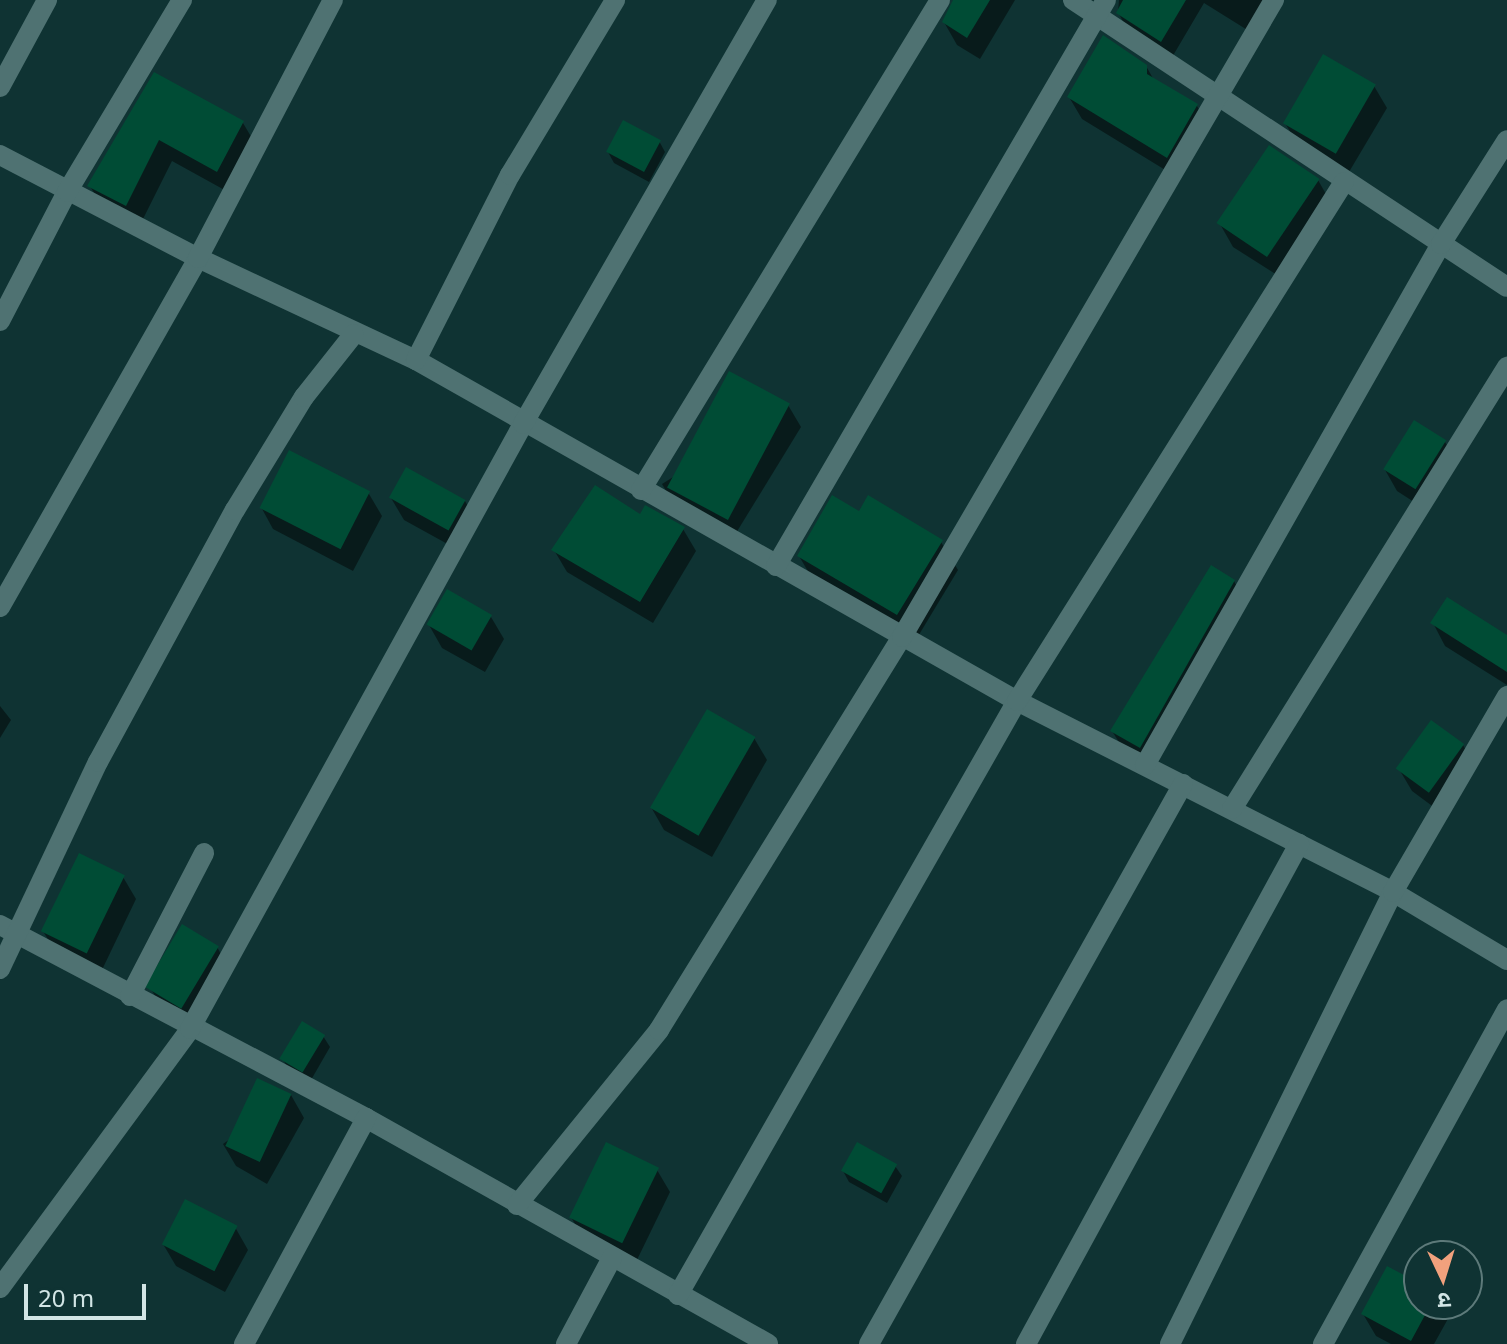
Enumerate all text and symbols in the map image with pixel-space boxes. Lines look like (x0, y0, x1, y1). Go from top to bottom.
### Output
north arrow (1403, 1240, 1483, 1320)
scale bar (28, 1268, 150, 1318)
text: 20 m (38, 1281, 94, 1314)
text: उ (1437, 1287, 1452, 1317)

